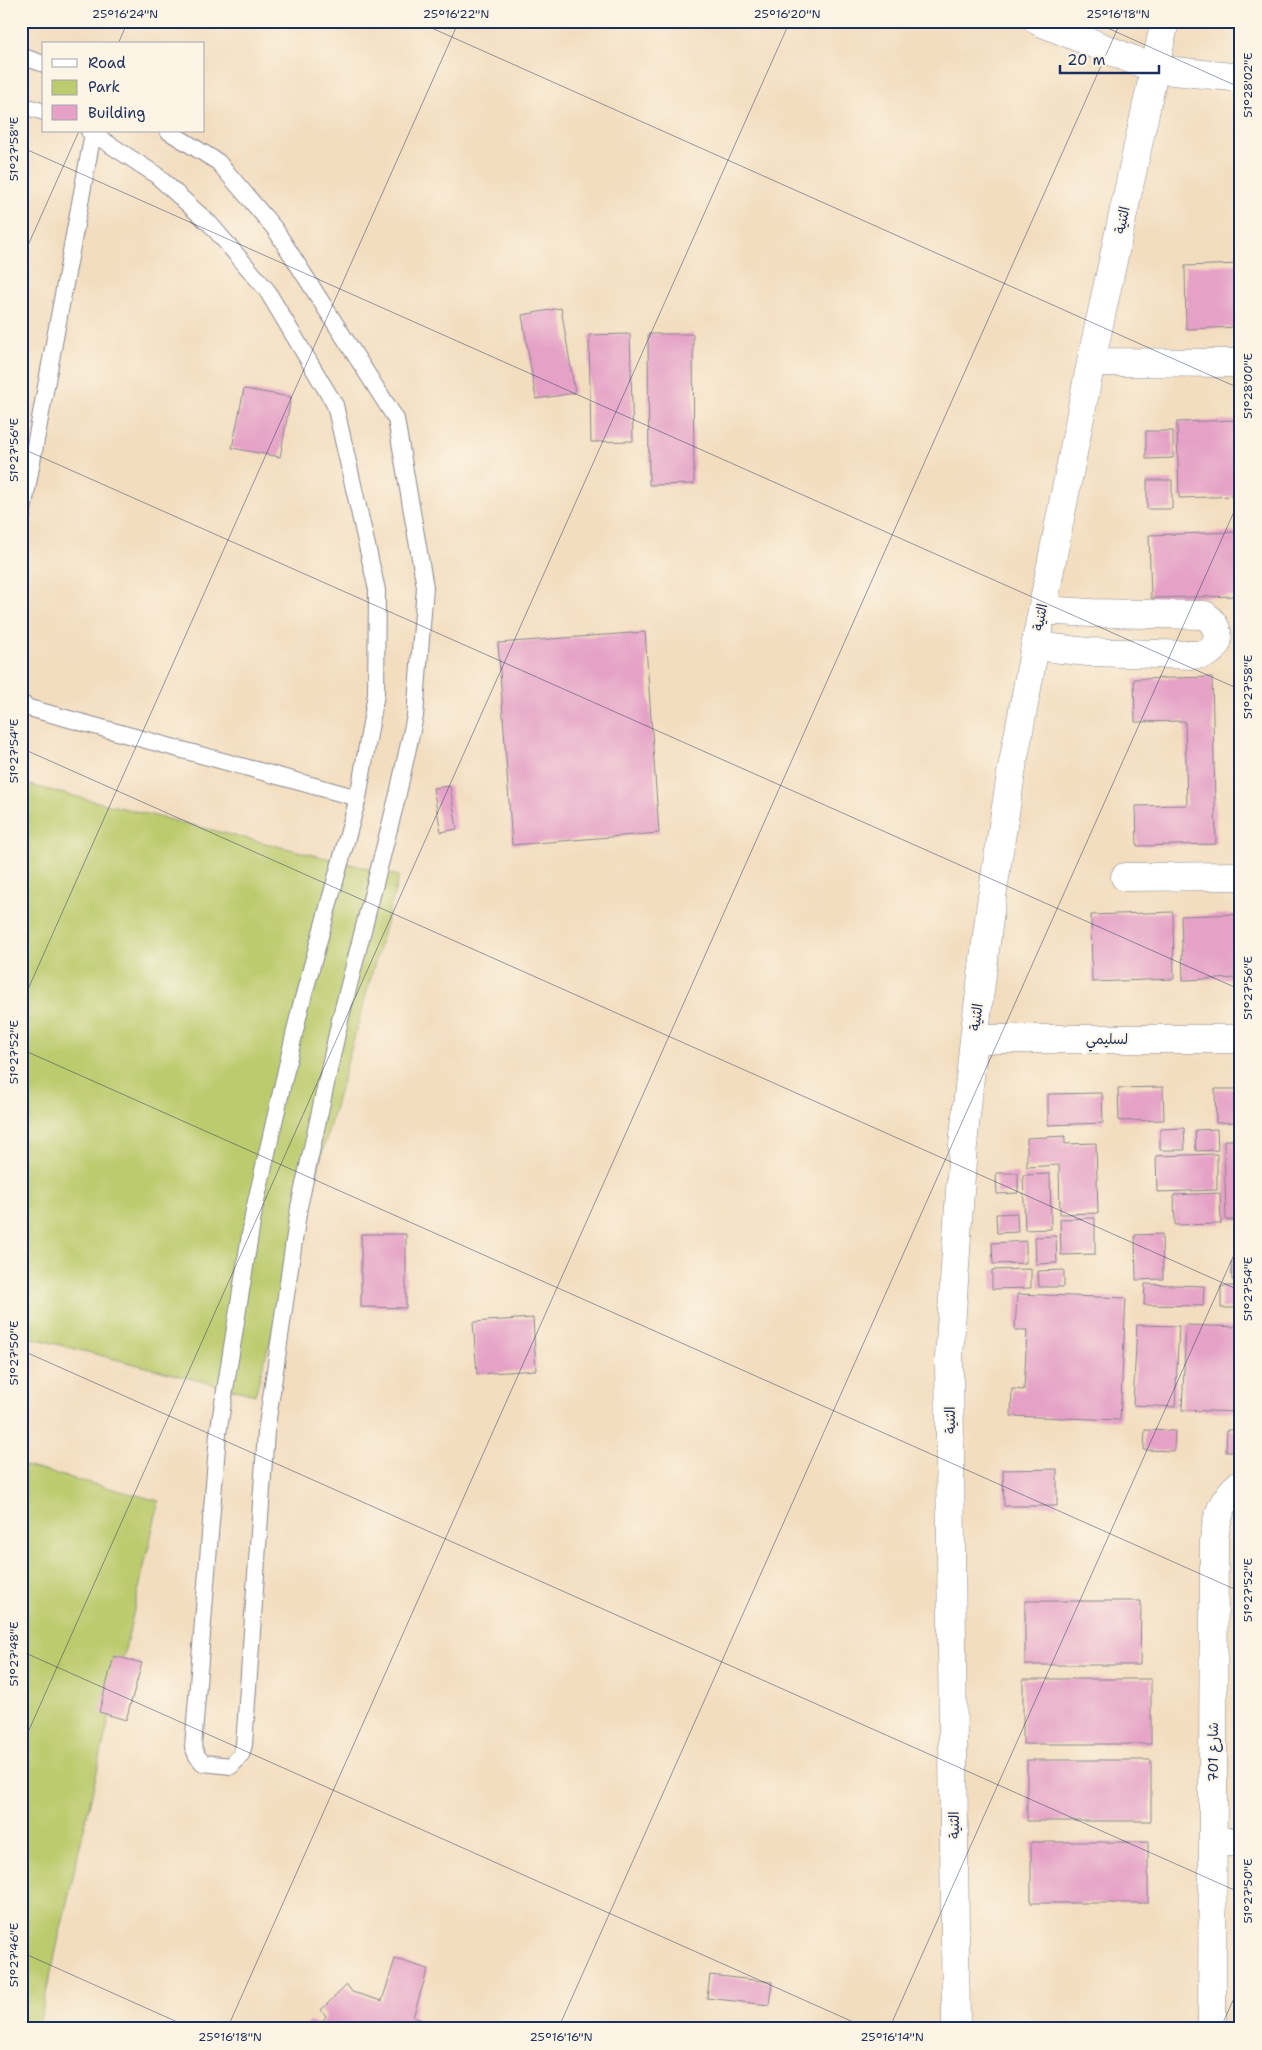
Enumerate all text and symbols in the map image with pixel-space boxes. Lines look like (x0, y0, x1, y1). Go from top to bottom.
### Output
text: 25°16'24"N (92, 6, 158, 22)
text: 25°16'22"N (423, 6, 489, 22)
text: 25°16'20"N (753, 6, 821, 22)
text: 25°16'18"N (1086, 6, 1150, 22)
legend (42, 42, 205, 132)
scale bar (1060, 42, 1158, 74)
text: 20 m (1067, 50, 1106, 70)
text: 51°28'02"E (1240, 52, 1256, 118)
text: Road (88, 53, 126, 73)
text: Park (88, 77, 120, 97)
text: Building (88, 103, 145, 123)
text: 51°27'58"E (6, 117, 22, 181)
street label: الثنية (1110, 205, 1134, 235)
text: 51°28'00"E (1240, 353, 1256, 419)
text: 51°27'56"E (6, 418, 22, 482)
street label: الثنية (1029, 602, 1051, 632)
text: 51°27'58"E (1240, 655, 1256, 719)
text: 51°27'54"E (6, 719, 22, 783)
text: 51°27'56"E (1240, 956, 1256, 1020)
street label: الثنية (965, 1002, 987, 1032)
text: 51°27'52"E (6, 1020, 22, 1084)
street label: لسليمي (1086, 1030, 1128, 1052)
text: 51°27'54"E (1240, 1257, 1256, 1321)
text: 51°27'50"E (6, 1320, 22, 1386)
street label: الثنية (941, 1406, 959, 1434)
text: 51°27'52"E (1240, 1558, 1256, 1622)
text: 51°27'48"E (6, 1621, 22, 1687)
street label: شارع 701 (1204, 1722, 1223, 1782)
street label: الثنية (945, 1811, 963, 1839)
text: 51°27'50"E (1240, 1858, 1256, 1924)
text: 51°27'46"E (6, 1923, 22, 1987)
text: 25°16'18"N (198, 2029, 262, 2045)
text: 25°16'16"N (529, 2029, 593, 2045)
text: 25°16'14"N (860, 2029, 924, 2045)

